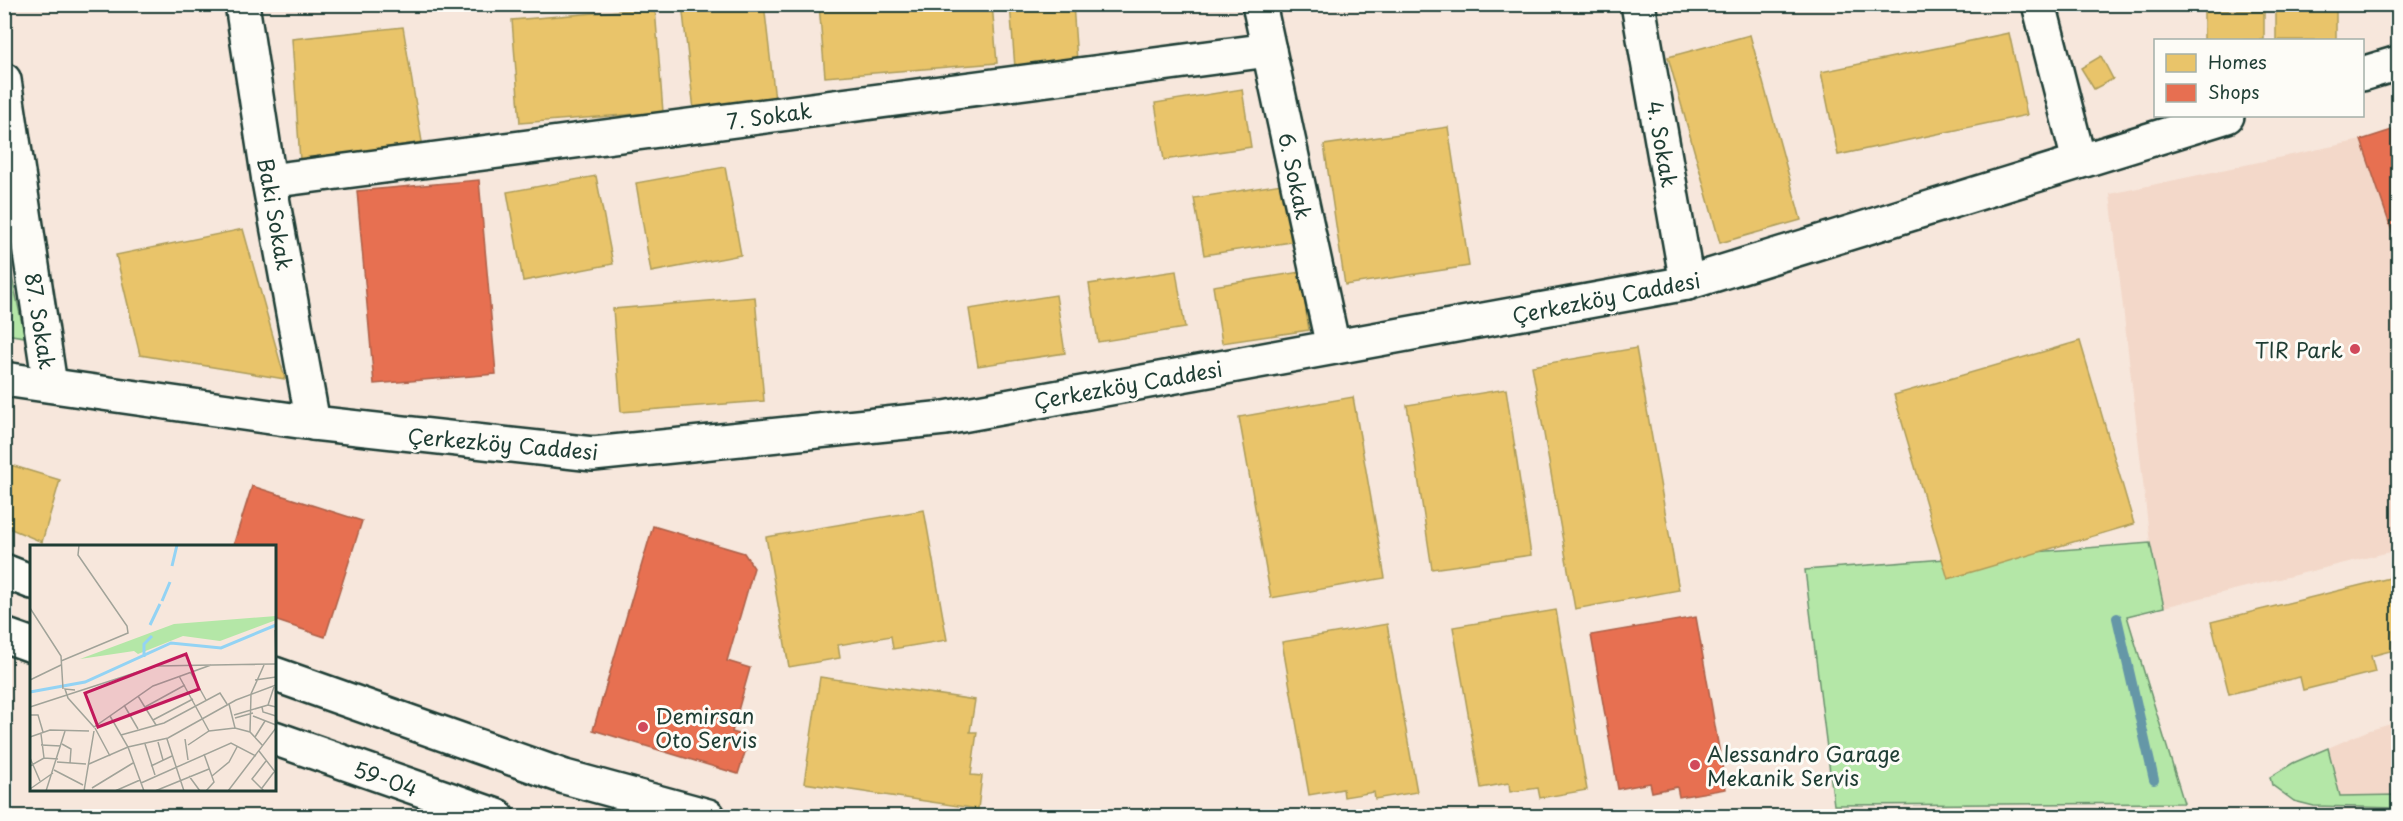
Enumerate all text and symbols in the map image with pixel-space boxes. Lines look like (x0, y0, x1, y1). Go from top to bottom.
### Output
legend (2154, 39, 2364, 117)
text: Homes (2208, 48, 2266, 75)
text: Shops (2208, 78, 2259, 105)
street label: 7. Sokak (724, 93, 814, 137)
street label: 4. Sokak (1640, 98, 1686, 190)
street label: 6. Sokak (1271, 130, 1321, 222)
street label: Baki Sokak (250, 155, 302, 273)
street label: Çerkezköy Caddesi (1509, 263, 1703, 331)
street label: 87. Sokak (18, 270, 64, 372)
place label: TIR Park (2255, 333, 2343, 365)
marker: TIR Park (2348, 342, 2362, 356)
street label: Çerkezköy Caddesi (1031, 352, 1225, 416)
street label: Çerkezköy Caddesi (406, 419, 600, 467)
inset map (30, 545, 276, 791)
place label: Demirsan Oto Servis (655, 699, 757, 755)
marker: Demirsan Oto Servis (636, 720, 650, 734)
place label: Alessandro Garage Mekanik Servis (1707, 737, 1901, 793)
street label: 59-04 (350, 752, 422, 804)
marker: Alessandro Garage Mekanik Servis (1688, 758, 1702, 772)

